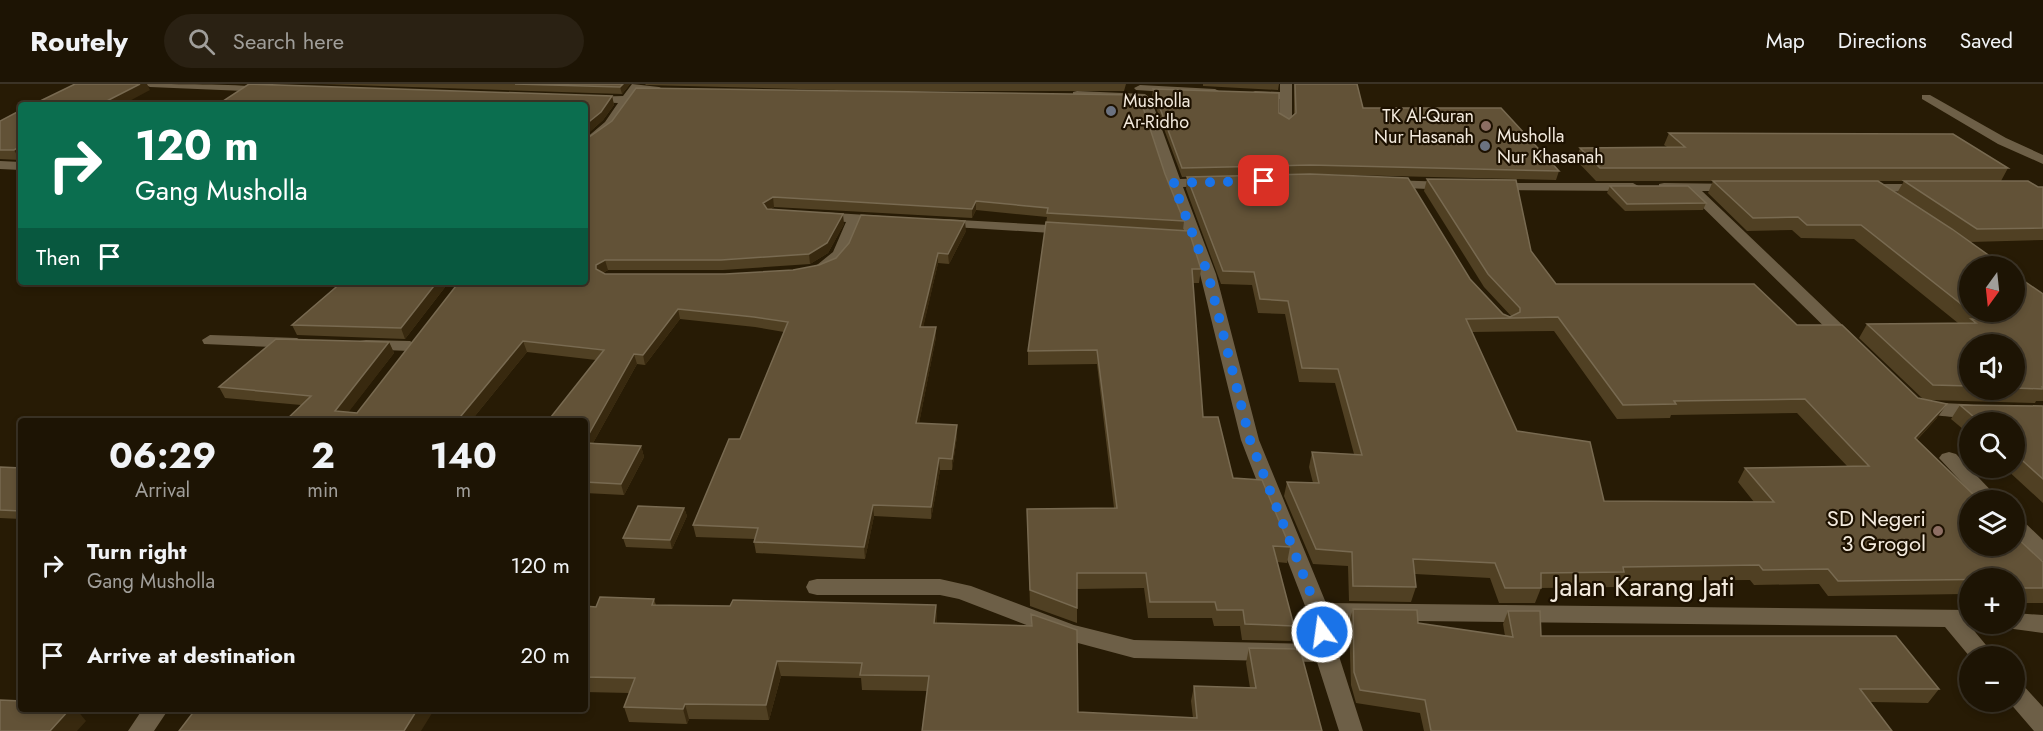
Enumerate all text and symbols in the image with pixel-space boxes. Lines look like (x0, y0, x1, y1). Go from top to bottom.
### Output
search box (164, 14, 584, 68)
text: Routely (30, 21, 128, 62)
icon: search (185, 25, 218, 58)
text: Search here (233, 25, 344, 57)
text: Map (1766, 26, 1805, 56)
text: Directions (1838, 26, 1927, 56)
text: Saved (1960, 26, 2013, 56)
place label: Musholla Ar-Ridho (1123, 88, 1191, 135)
place label: TK Al-Quran Nur Hasanah (1374, 103, 1474, 150)
marker: Musholla Ar-Ridho (1104, 104, 1118, 118)
text: 120 m (135, 115, 259, 176)
marker: TK Al-Quran Nur Hasanah (1479, 119, 1493, 133)
place label: Musholla Nur Khasanah (1497, 123, 1604, 170)
icon: right (36, 126, 114, 204)
marker: Musholla Nur Khasanah (1478, 139, 1492, 153)
pin (1238, 155, 1289, 206)
icon: arrive (1247, 164, 1280, 197)
text: Gang Musholla (135, 171, 308, 210)
icon: arrive (93, 240, 126, 273)
text: Then (36, 241, 81, 273)
north arrow (1959, 256, 2025, 322)
map controls (1959, 256, 2025, 712)
button: sound (1959, 334, 2025, 400)
button: search (1959, 412, 2025, 478)
text: 06:29 (109, 429, 216, 481)
text: 2 (311, 429, 335, 481)
text: 140 (430, 429, 497, 481)
text: Arrival (135, 476, 190, 505)
text: min (307, 476, 339, 505)
text: m (455, 476, 471, 505)
button: layers (1959, 490, 2025, 556)
place label: SD Negeri 3 Grogol (1827, 502, 1926, 559)
marker: SD Negeri 3 Grogol (1931, 524, 1945, 538)
text: Turn right (87, 535, 187, 567)
icon: right (36, 549, 69, 582)
text: 120 m (511, 549, 570, 581)
text: Gang Musholla (87, 567, 215, 596)
street label: Jalan Karang Jati (1550, 567, 1735, 606)
button: + (1959, 568, 2025, 634)
position arrow (1290, 600, 1354, 664)
icon: arrive (36, 639, 69, 672)
text: Arrive at destination (87, 639, 296, 671)
text: 20 m (521, 639, 570, 671)
button: − (1959, 646, 2025, 712)

